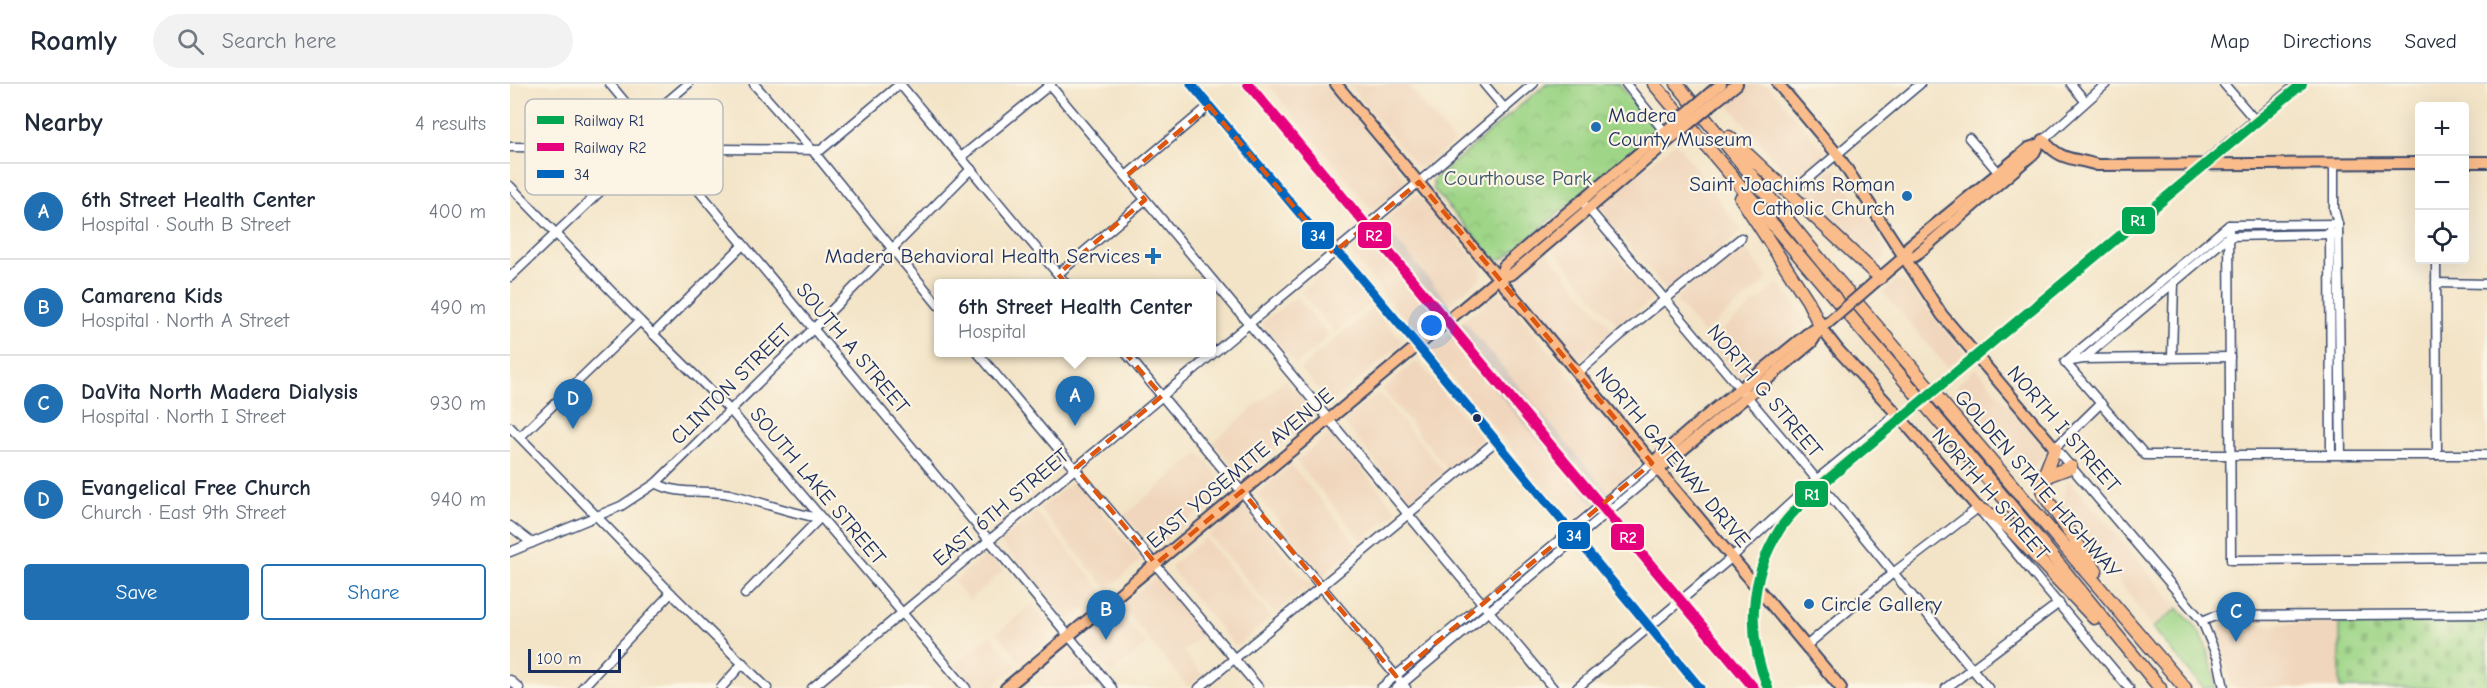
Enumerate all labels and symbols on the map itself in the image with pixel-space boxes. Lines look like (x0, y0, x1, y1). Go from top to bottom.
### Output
legend (525, 99, 723, 195)
place label: Madera County Museum (1608, 103, 1752, 151)
text: Railway R1 (574, 112, 645, 130)
marker: Madera County Museum (1589, 120, 1603, 134)
text: Railway R2 (574, 139, 647, 157)
text: 34 (574, 166, 590, 184)
park label: Courthouse Park (1444, 166, 1592, 190)
place label: Saint Joachims Roman Catholic Church (1689, 172, 1895, 220)
marker: Saint Joachims Roman Catholic Church (1900, 189, 1914, 203)
line badge: R1 (2121, 206, 2156, 235)
text: R1 (2130, 212, 2146, 230)
line badge: 34 (1301, 221, 1335, 250)
line badge: R2 (1357, 221, 1392, 249)
text: 34 (1310, 227, 1326, 245)
text: R2 (1365, 227, 1383, 245)
place label: Madera Behavioral Health Services (825, 244, 1140, 268)
marker: Madera Behavioral Health Services (1144, 247, 1162, 265)
street label: SOUTH A STREET (791, 278, 915, 418)
your location (1417, 311, 1446, 340)
street label: CLINTON STREET (666, 319, 796, 449)
street label: NORTH G STREET (1702, 320, 1828, 462)
street label: NORTH I STREET (2003, 361, 2125, 497)
street label: NORTH GATEWAY DRIVE (1591, 362, 1755, 552)
pin: A (1056, 376, 1094, 426)
pin: D (554, 380, 592, 429)
street label: EAST YOSEMITE AVENUE (1142, 383, 1338, 553)
street label: GOLDEN STATE HIGHWAY (1950, 385, 2127, 583)
street label: SOUTH LAKE STREET (745, 402, 891, 570)
unlabelled marker (1471, 412, 1483, 424)
street label: NORTH H STREET (1927, 423, 2055, 565)
street label: EAST 6TH STREET (928, 443, 1074, 571)
line badge: R1 (1794, 480, 1829, 508)
text: R1 (1804, 486, 1820, 504)
line badge: 34 (1557, 521, 1591, 550)
line badge: R2 (1610, 523, 1645, 551)
text: 34 (1566, 527, 1582, 545)
text: R2 (1619, 529, 1637, 547)
pin: B (1086, 590, 1126, 640)
place label: Circle Gallery (1821, 592, 1943, 616)
pin: C (2216, 592, 2256, 642)
marker: Circle Gallery (1802, 597, 1816, 611)
scale bar (528, 646, 621, 674)

